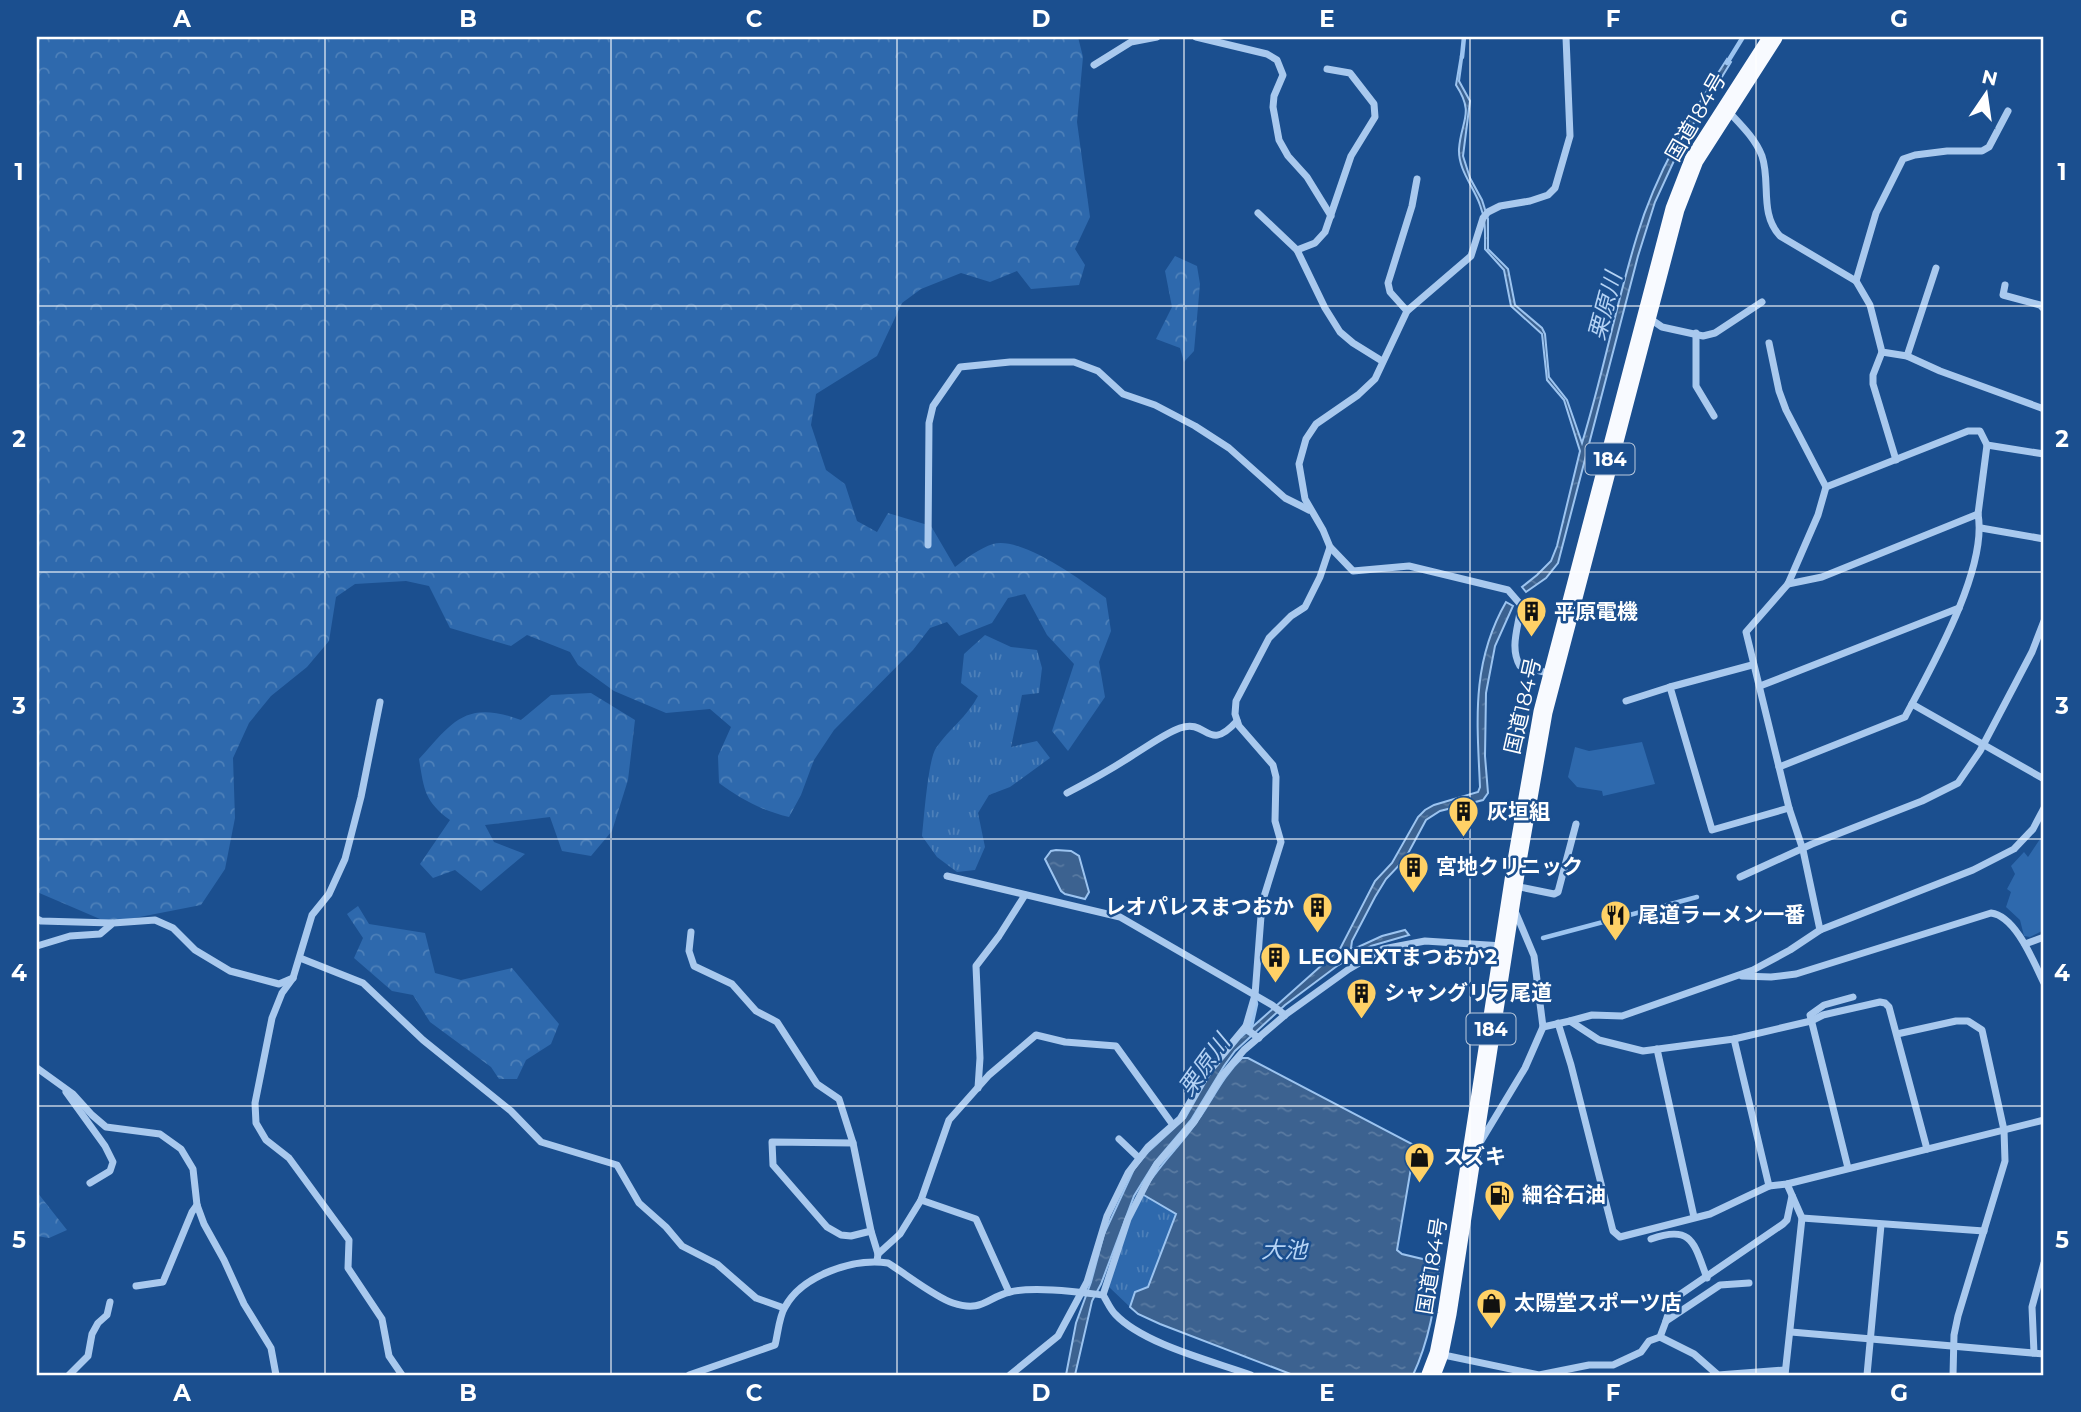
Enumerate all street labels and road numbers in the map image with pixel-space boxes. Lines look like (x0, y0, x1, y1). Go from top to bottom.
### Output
street label: 国道184号 (1660, 68, 1731, 165)
road number: 184 (1586, 444, 1634, 474)
street label: 国道184号 (1499, 655, 1546, 756)
road number: 184 (1466, 1014, 1516, 1044)
street label: 国道184号 (1412, 1216, 1452, 1316)

